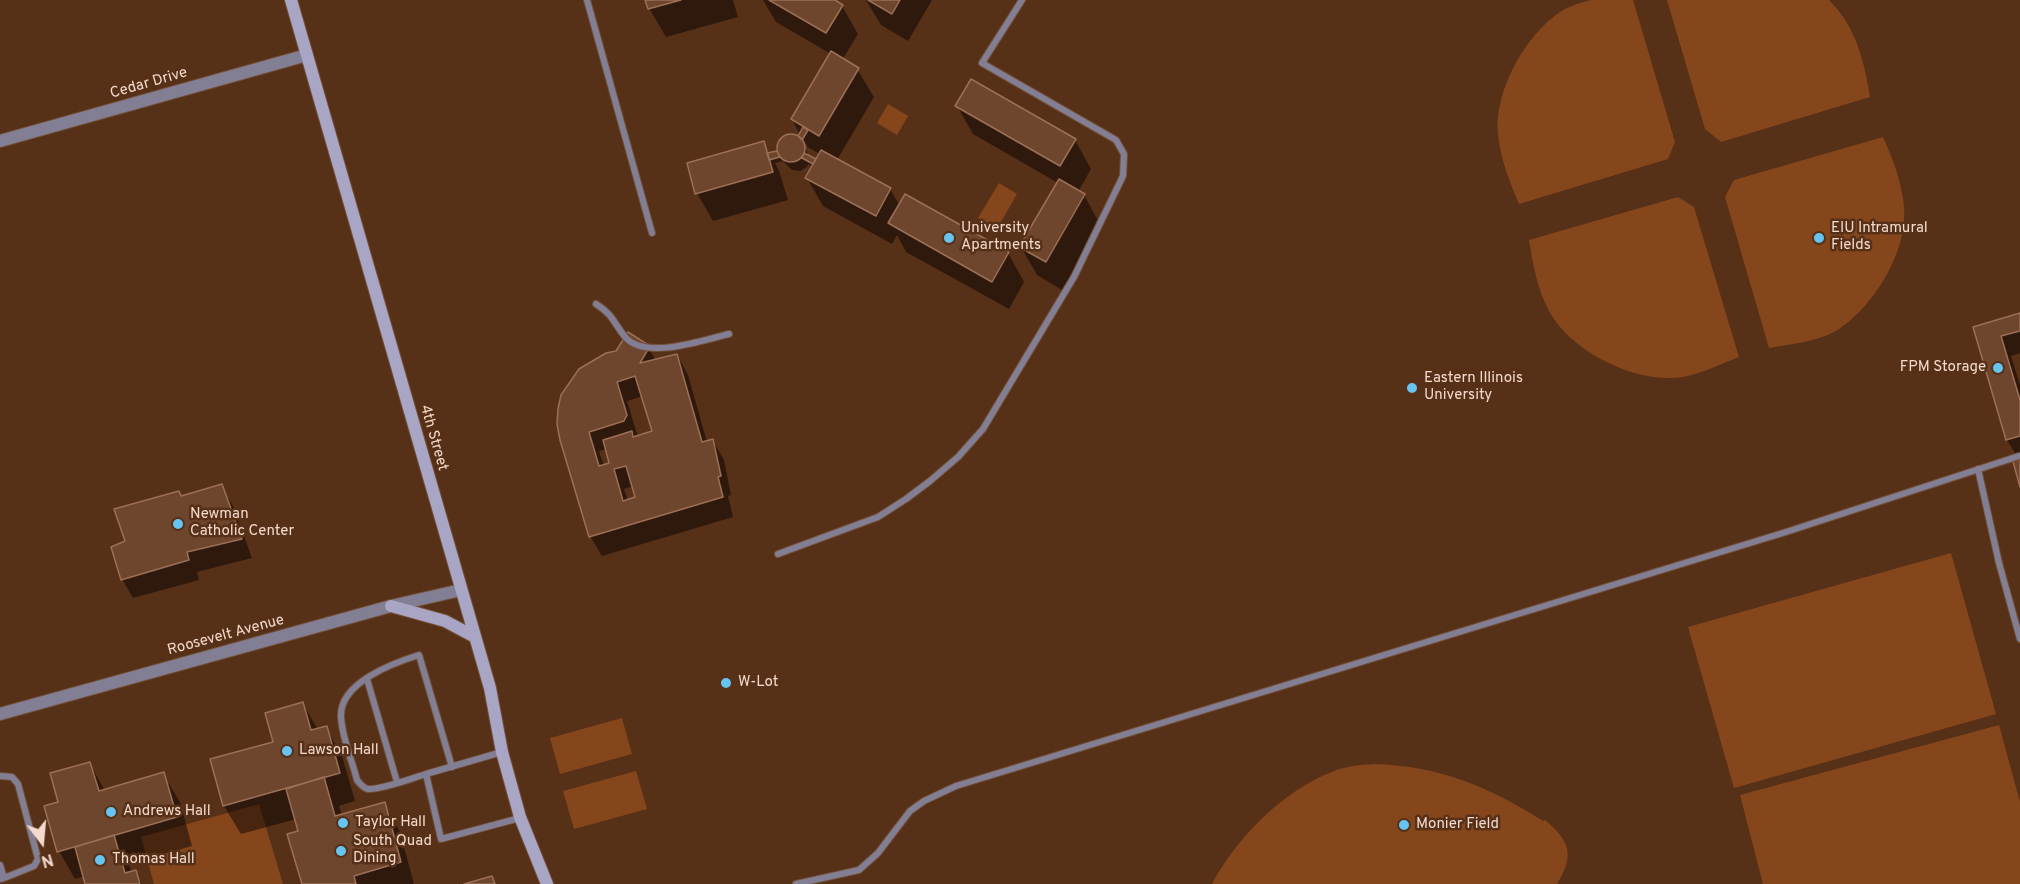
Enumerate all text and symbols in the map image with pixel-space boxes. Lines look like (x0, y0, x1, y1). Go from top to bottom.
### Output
street label: Cedar Drive (108, 64, 190, 104)
place label: University Apartments (961, 220, 1041, 255)
place label: EIU Intramural Fields (1831, 220, 1928, 255)
marker: University Apartments (942, 231, 956, 245)
marker: EIU Intramural Fields (1812, 231, 1826, 245)
place label: FPM Storage (1900, 359, 1986, 377)
marker: FPM Storage (1991, 361, 2005, 375)
place label: Eastern Illinois University (1424, 370, 1523, 405)
marker: Eastern Illinois University (1405, 381, 1419, 395)
street label: 4th Street (415, 403, 451, 473)
place label: Newman Catholic Center (190, 506, 294, 541)
marker: Newman Catholic Center (171, 517, 185, 531)
street label: Roosevelt Avenue (166, 612, 286, 660)
place label: W-Lot (738, 674, 778, 692)
marker: W-Lot (719, 676, 733, 690)
place label: Lawson Hall (299, 742, 379, 760)
marker: Lawson Hall (280, 744, 294, 758)
place label: Andrews Hall (123, 803, 211, 821)
marker: Andrews Hall (104, 805, 118, 819)
north arrow (12, 812, 72, 872)
place label: Taylor Hall (355, 814, 426, 832)
marker: Taylor Hall (336, 816, 350, 830)
place label: Monier Field (1416, 816, 1499, 834)
marker: Monier Field (1397, 818, 1411, 832)
place label: South Quad Dining (353, 833, 432, 868)
marker: South Quad Dining (334, 844, 348, 858)
text: N (39, 848, 55, 871)
place label: Thomas Hall (112, 851, 195, 869)
marker: Thomas Hall (93, 853, 107, 867)

